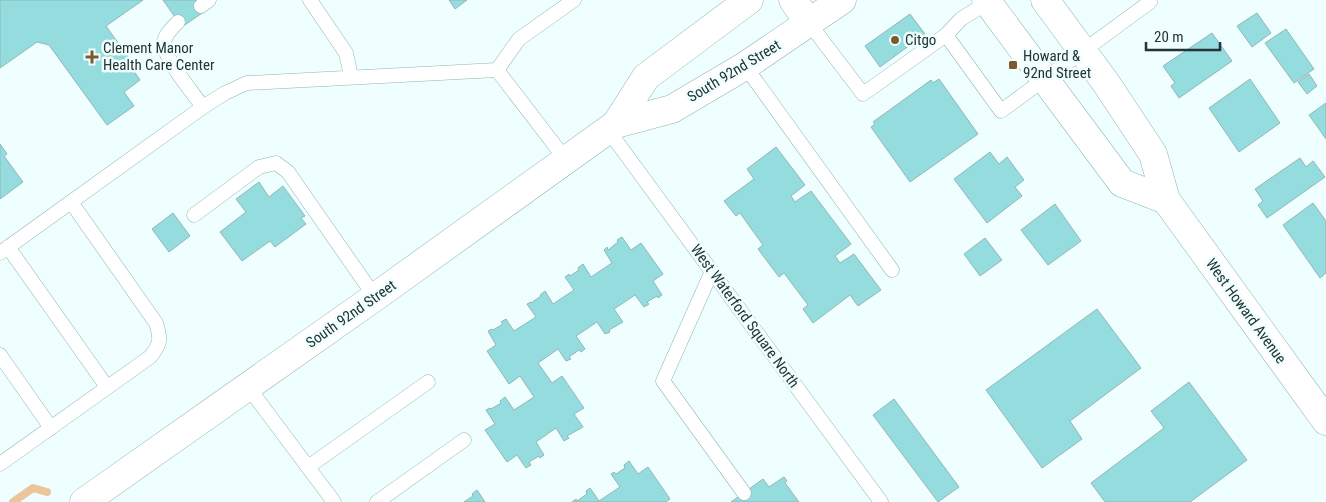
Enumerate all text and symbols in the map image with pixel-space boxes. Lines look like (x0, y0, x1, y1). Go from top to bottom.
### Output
scale bar (1146, 20, 1220, 52)
text: 20 m (1154, 28, 1184, 46)
place label: Citgo (905, 31, 936, 49)
marker: Citgo (889, 34, 901, 46)
street label: South 92nd Street (684, 36, 784, 106)
place label: Clement Manor Health Care Center (103, 39, 215, 74)
place label: Howard & 92nd Street (1023, 47, 1091, 82)
marker: Clement Manor Health Care Center (85, 50, 99, 64)
marker: Howard & 92nd Street (1007, 59, 1019, 71)
street label: West Waterford Square North (687, 241, 803, 391)
street label: West Howard Avenue (1202, 255, 1290, 367)
street label: South 92nd Street (303, 276, 399, 352)

